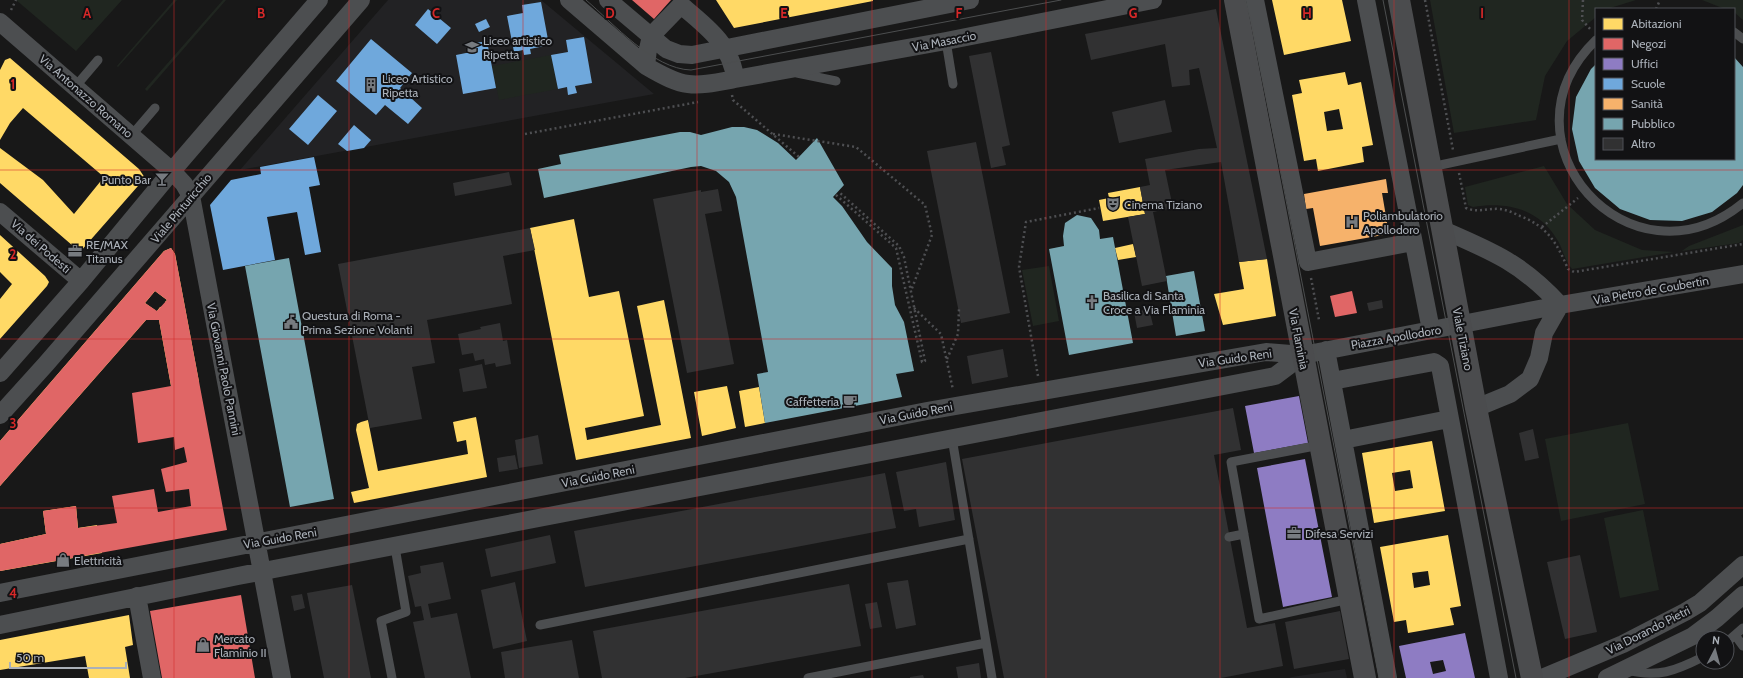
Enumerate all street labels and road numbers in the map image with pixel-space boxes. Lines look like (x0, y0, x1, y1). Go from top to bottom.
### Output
street label: Via Masaccio (911, 27, 978, 55)
street label: Via Antonazzo Romano (36, 51, 136, 141)
street label: Viale Pinturicchio (147, 170, 215, 246)
street label: Via dei Podesti (8, 216, 74, 276)
street label: Via Pietro de Coubertin (1592, 272, 1710, 308)
street label: Via Giovanni Paolo Pannini (204, 301, 244, 437)
street label: Viale Tiziano (1450, 306, 1477, 372)
street label: Via Flaminia (1286, 307, 1312, 371)
street label: Piazza Apollodoro (1350, 322, 1443, 352)
street label: Via Guido Reni (1197, 345, 1273, 371)
street label: Via Guido Reni (878, 399, 954, 427)
street label: Via Guido Reni (560, 462, 636, 490)
street label: Via Guido Reni (242, 524, 318, 552)
street label: Via Dorando Pietri (1604, 602, 1692, 658)

